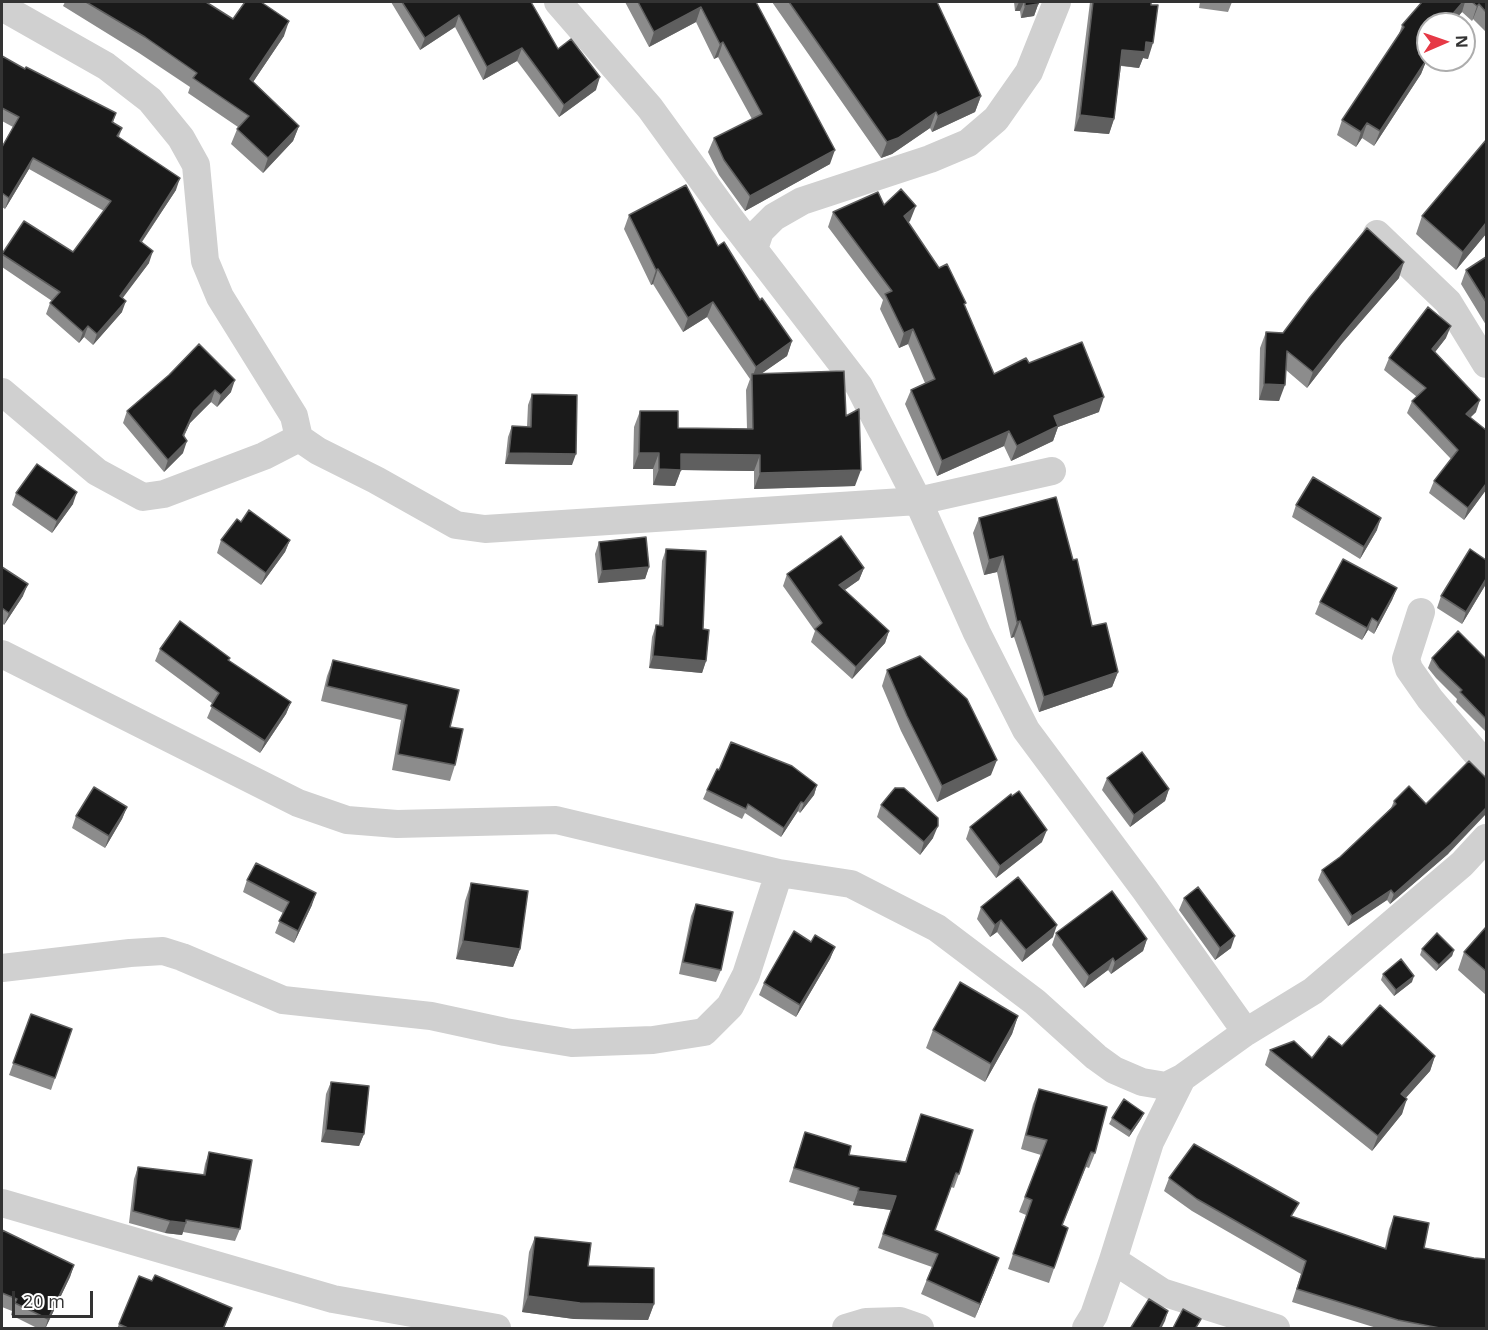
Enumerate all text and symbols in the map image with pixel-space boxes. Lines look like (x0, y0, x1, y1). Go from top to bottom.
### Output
north arrow (1416, 12, 1476, 72)
text: N (1451, 35, 1473, 48)
scale bar (15, 1279, 96, 1317)
text: 20 m (23, 1289, 65, 1313)

